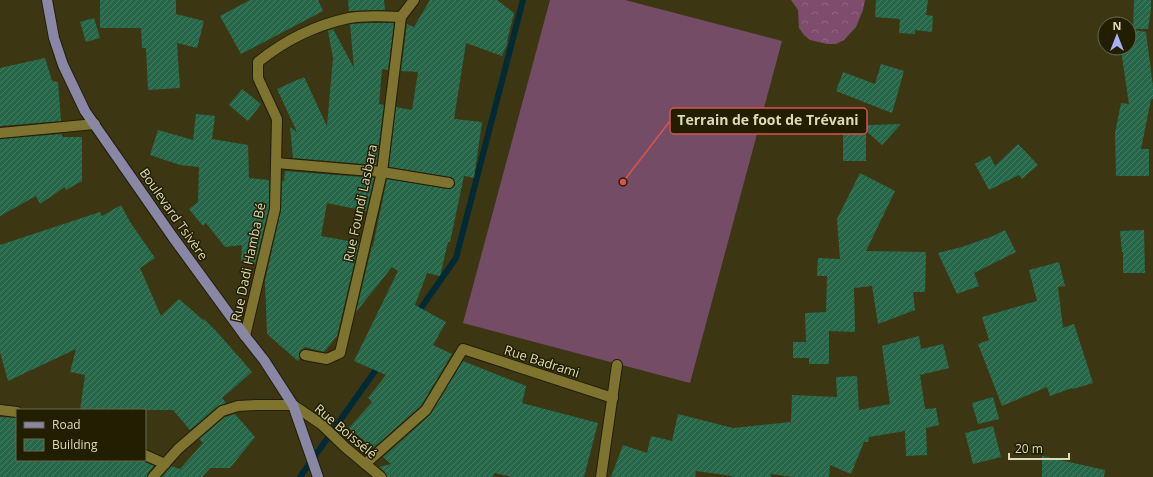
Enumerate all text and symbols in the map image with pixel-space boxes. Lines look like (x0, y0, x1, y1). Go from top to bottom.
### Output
north arrow (1097, 16, 1137, 56)
text: N (1113, 18, 1121, 33)
callout: Terrain de foot de Trévani (670, 108, 867, 134)
text: Terrain de foot de Trévani (677, 110, 859, 129)
street label: Rue Foundi Lasbara (339, 143, 381, 263)
street label: Boulevard Tsivère (136, 165, 212, 263)
street label: Rue Dadi Hamba Bé (227, 201, 269, 323)
street label: Rue Badrami (502, 340, 582, 382)
street label: Rue Boissélé (311, 400, 381, 462)
legend (16, 409, 146, 461)
text: Road (52, 416, 81, 433)
scale bar (1009, 435, 1069, 461)
text: Building (52, 436, 98, 453)
text: 20 m (1015, 440, 1043, 457)

